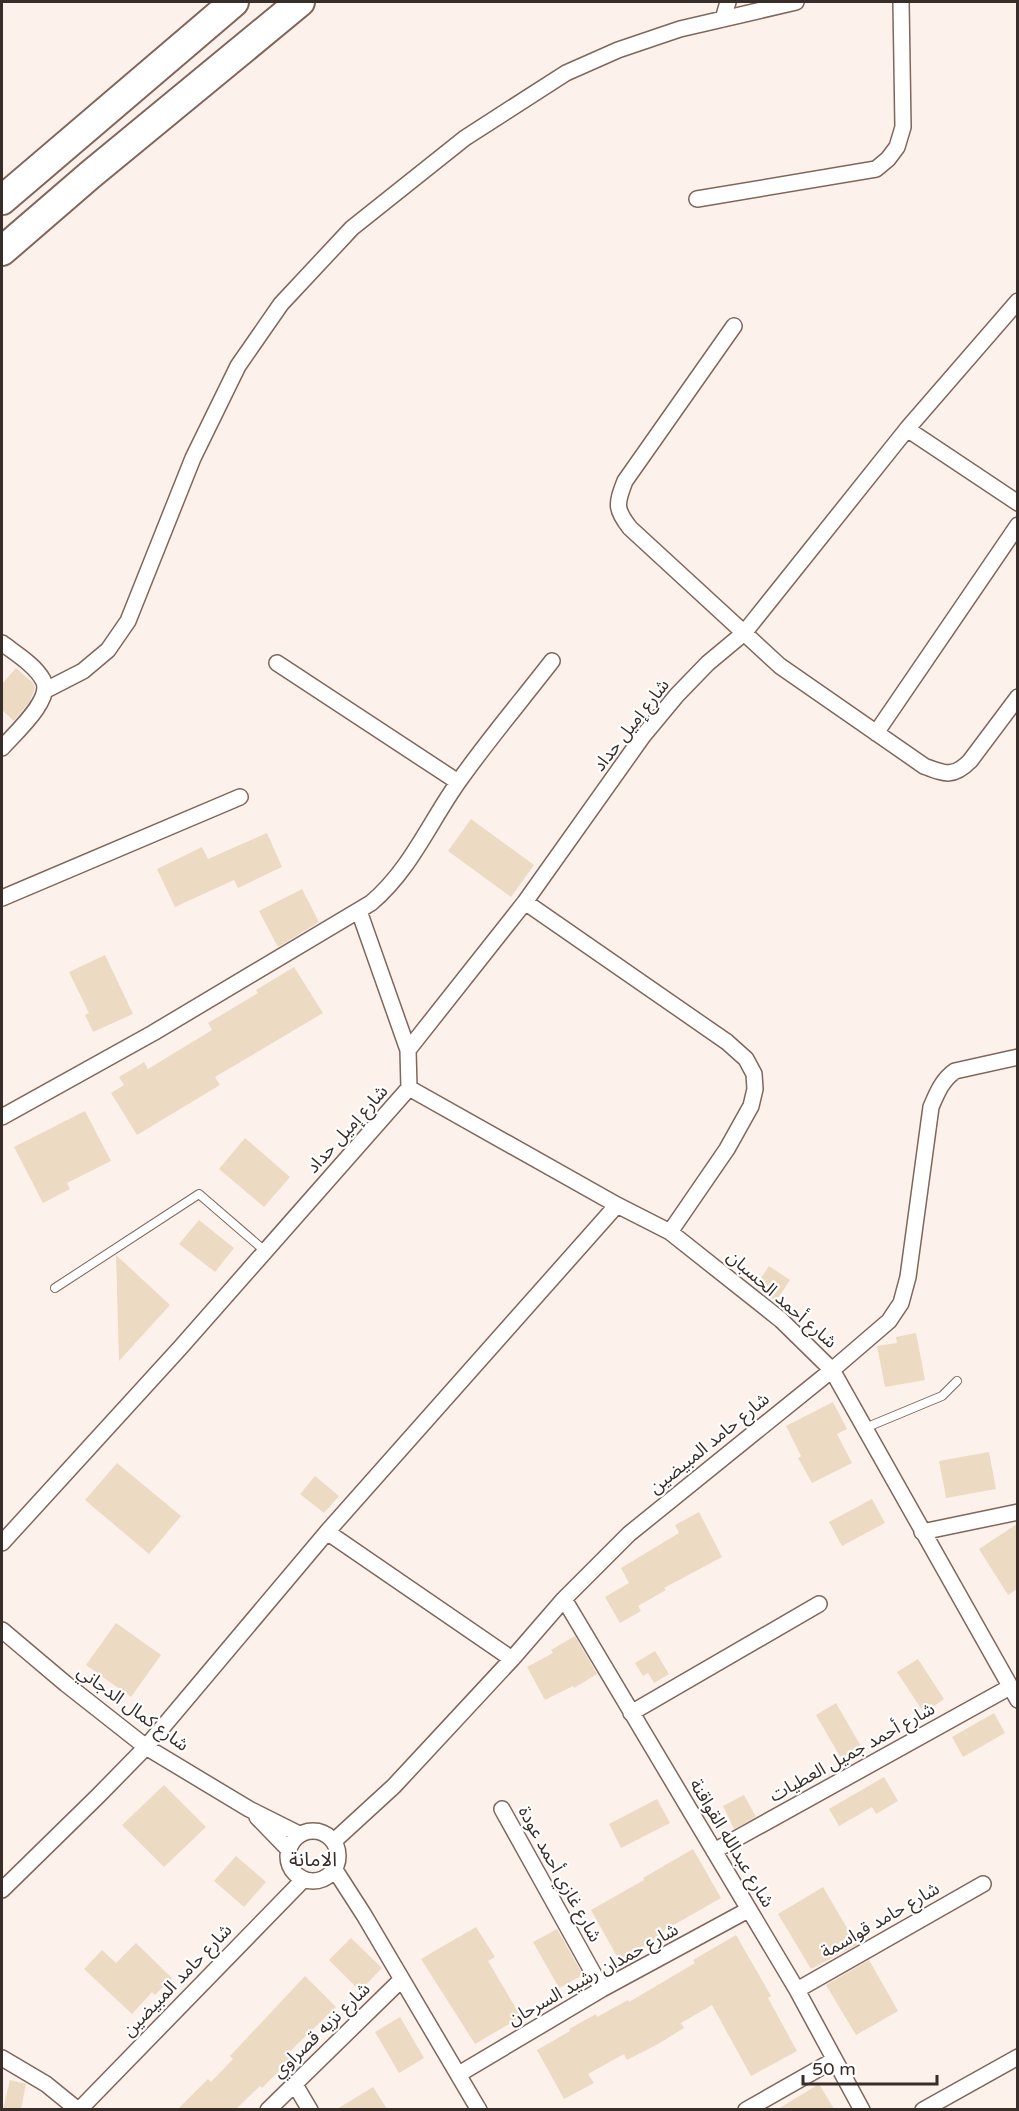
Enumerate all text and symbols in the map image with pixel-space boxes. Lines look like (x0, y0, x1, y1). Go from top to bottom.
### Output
street label: شارع إميل حداد (588, 674, 676, 777)
street label: شارع إميل حداد (302, 1080, 395, 1180)
street label: شارع أحمد الحسبان (720, 1245, 842, 1355)
street label: شارع حامد المبيضين (644, 1388, 776, 1501)
street label: شارع كمال الدجاني (71, 1660, 193, 1758)
street label: شارع أحمد جميل العطيات (765, 1697, 940, 1809)
street label: شارع عبدالله القواقنة (682, 1775, 779, 1913)
street label: شارع غازي أحمد عودة (511, 1802, 607, 1947)
district label: الامانة (289, 1848, 337, 1872)
street label: شارع حامد قواسمة (817, 1877, 945, 1965)
street label: شارع حمدان رشيد السرحان (504, 1918, 684, 2033)
street label: شارع حامد المبيضين (118, 1919, 239, 2043)
street label: شارع نزيه قصراوي (267, 1978, 377, 2084)
scale bar (803, 2048, 936, 2086)
text: 50 m (812, 2058, 856, 2080)

